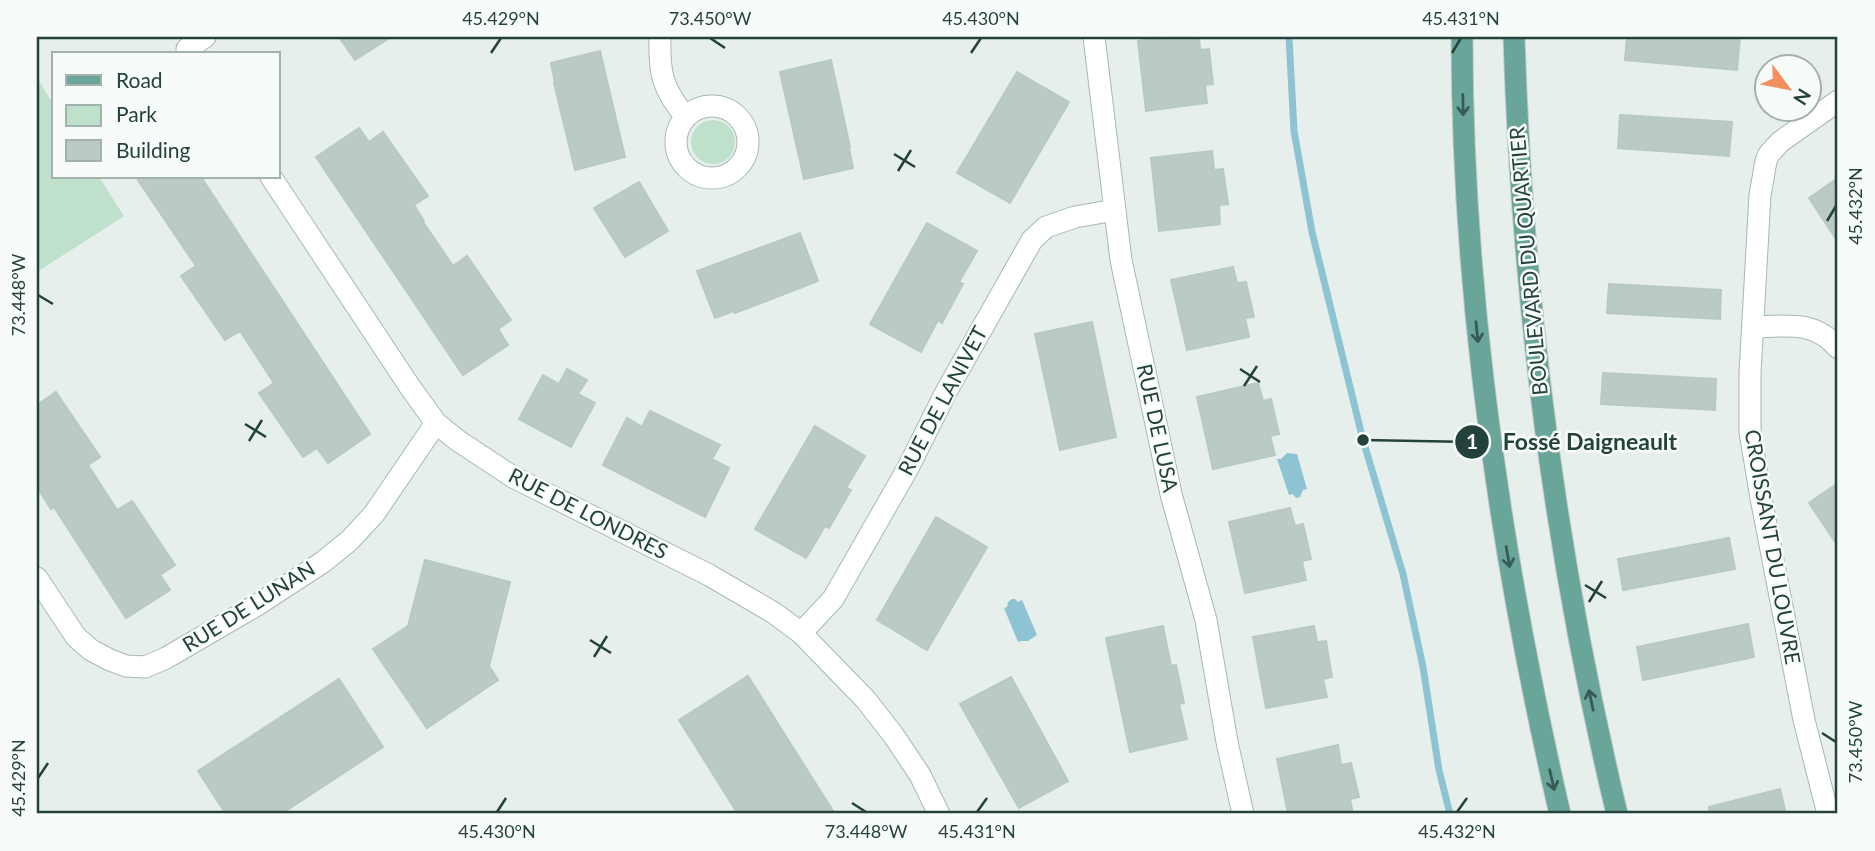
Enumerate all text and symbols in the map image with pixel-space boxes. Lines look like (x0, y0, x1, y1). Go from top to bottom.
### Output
text: 45.429°N (462, 7, 540, 29)
text: 73.450°W (669, 7, 752, 29)
text: 45.430°N (942, 7, 1020, 29)
text: 45.431°N (1422, 7, 1500, 29)
legend (52, 52, 280, 178)
north arrow (1752, 52, 1822, 122)
text: Road (116, 67, 163, 92)
text: N (1789, 85, 1816, 110)
one-way arrow (1456, 93, 1469, 116)
text: Park (116, 101, 157, 126)
street label: BOULEVARD DU QUARTIER (1503, 125, 1552, 397)
text: Building (116, 137, 191, 162)
text: 45.432°N (1844, 167, 1866, 245)
text: 73.448°W (7, 253, 29, 336)
one-way arrow (1471, 320, 1484, 343)
street label: RUE DE LANIVET (892, 321, 992, 479)
street label: RUE DE LUSA (1133, 361, 1184, 495)
callout: Fossé Daigneault (1454, 420, 1692, 464)
text: Fossé Daigneault (1503, 427, 1678, 455)
street label: CROISSANT DU LOUVRE (1740, 427, 1806, 666)
text: 1 (1466, 428, 1478, 453)
street label: RUE DE LONDRES (505, 462, 672, 564)
one-way arrow (1502, 545, 1515, 568)
street label: RUE DE LUNAN (177, 555, 319, 656)
one-way arrow (1583, 689, 1597, 712)
text: 73.450°W (1844, 700, 1866, 783)
text: 45.429°N (7, 739, 29, 817)
one-way arrow (1546, 769, 1559, 791)
text: 45.430°N (458, 820, 536, 842)
text: 73.448°W (825, 820, 908, 842)
text: 45.431°N (938, 820, 1016, 842)
text: 45.432°N (1418, 820, 1496, 842)

